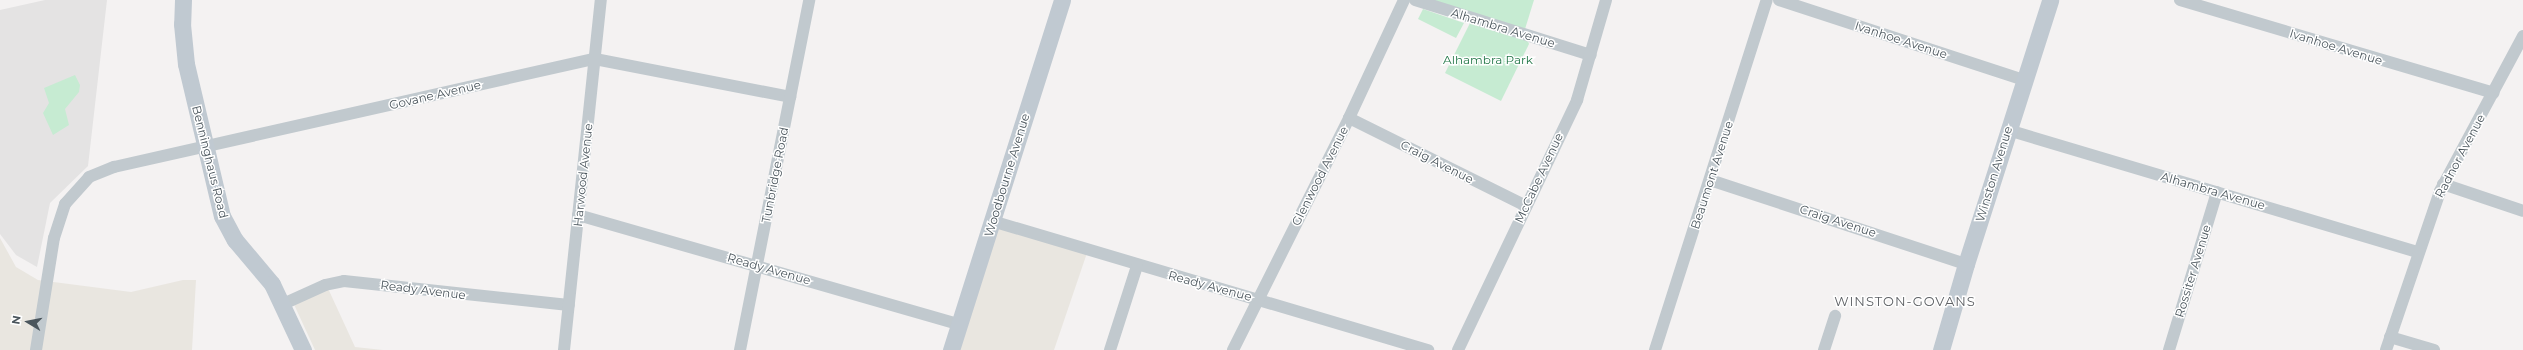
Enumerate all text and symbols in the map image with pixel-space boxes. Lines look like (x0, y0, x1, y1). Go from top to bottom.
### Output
street label: Alhambra Avenue (1449, 5, 1557, 51)
street label: Ivanhoe Avenue (1853, 18, 1949, 62)
street label: Ivanhoe Avenue (2288, 26, 2384, 68)
park label: Alhambra Park (1443, 53, 1533, 67)
street label: Govane Avenue (388, 77, 482, 113)
street label: Benninghaus Road (189, 104, 231, 220)
street label: Woodbourne Avenue (981, 112, 1033, 238)
street label: Radnor Avenue (2432, 112, 2488, 200)
street label: Beaumont Avenue (1688, 119, 1736, 231)
street label: Harwood Avenue (570, 123, 596, 227)
street label: Glenwood Avenue (1289, 124, 1351, 228)
street label: Winston Avenue (1973, 125, 2015, 223)
street label: Tunbridge Road (759, 126, 791, 224)
street label: McCabe Avenue (1512, 131, 1566, 225)
street label: Craig Avenue (1398, 137, 1476, 187)
street label: Alhambra Avenue (2159, 169, 2267, 213)
street label: Craig Avenue (1798, 202, 1878, 240)
street label: Rossiter Avenue (2172, 223, 2214, 319)
street label: Ready Avenue (726, 250, 812, 288)
street label: Ready Avenue (1167, 268, 1253, 304)
street label: Ready Avenue (380, 278, 466, 302)
district label: WINSTON-GOVANS (1834, 293, 1976, 309)
north arrow (8, 302, 48, 342)
text: N (9, 314, 24, 326)

